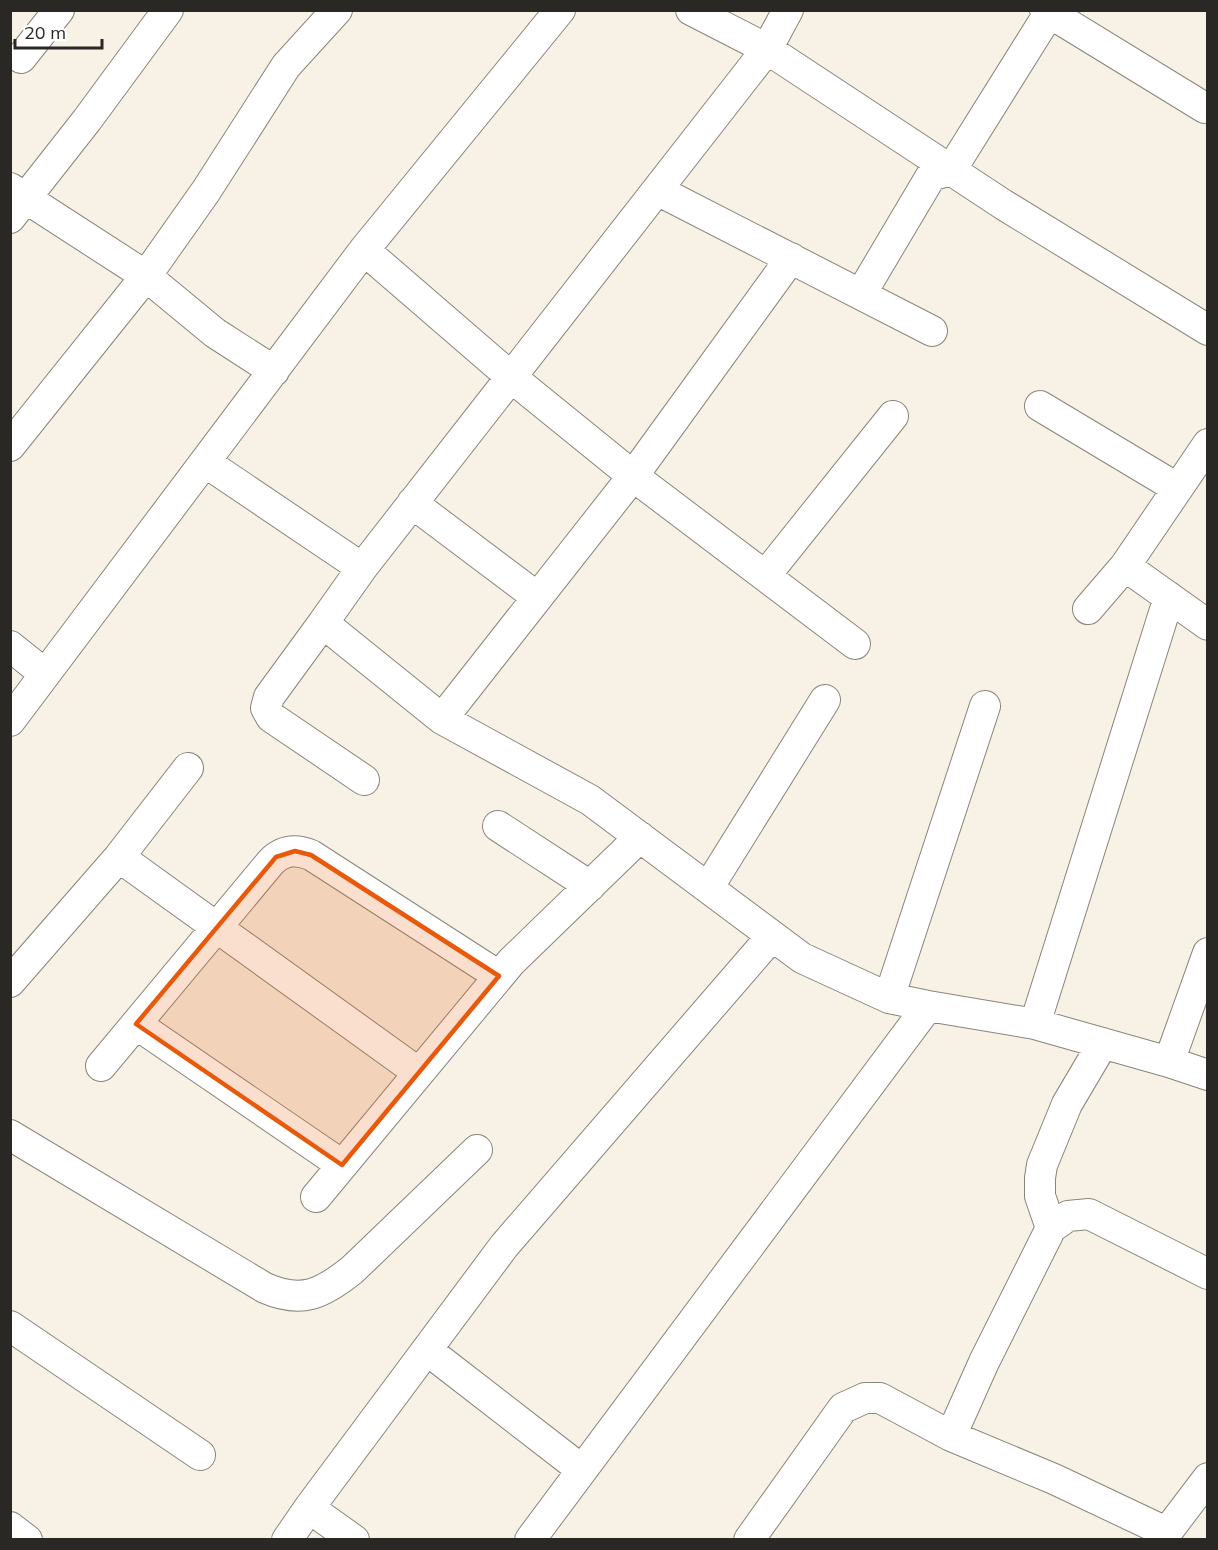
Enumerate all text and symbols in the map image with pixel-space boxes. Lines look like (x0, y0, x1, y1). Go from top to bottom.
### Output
scale bar (15, 12, 102, 50)
text: 20 m (24, 21, 66, 44)

